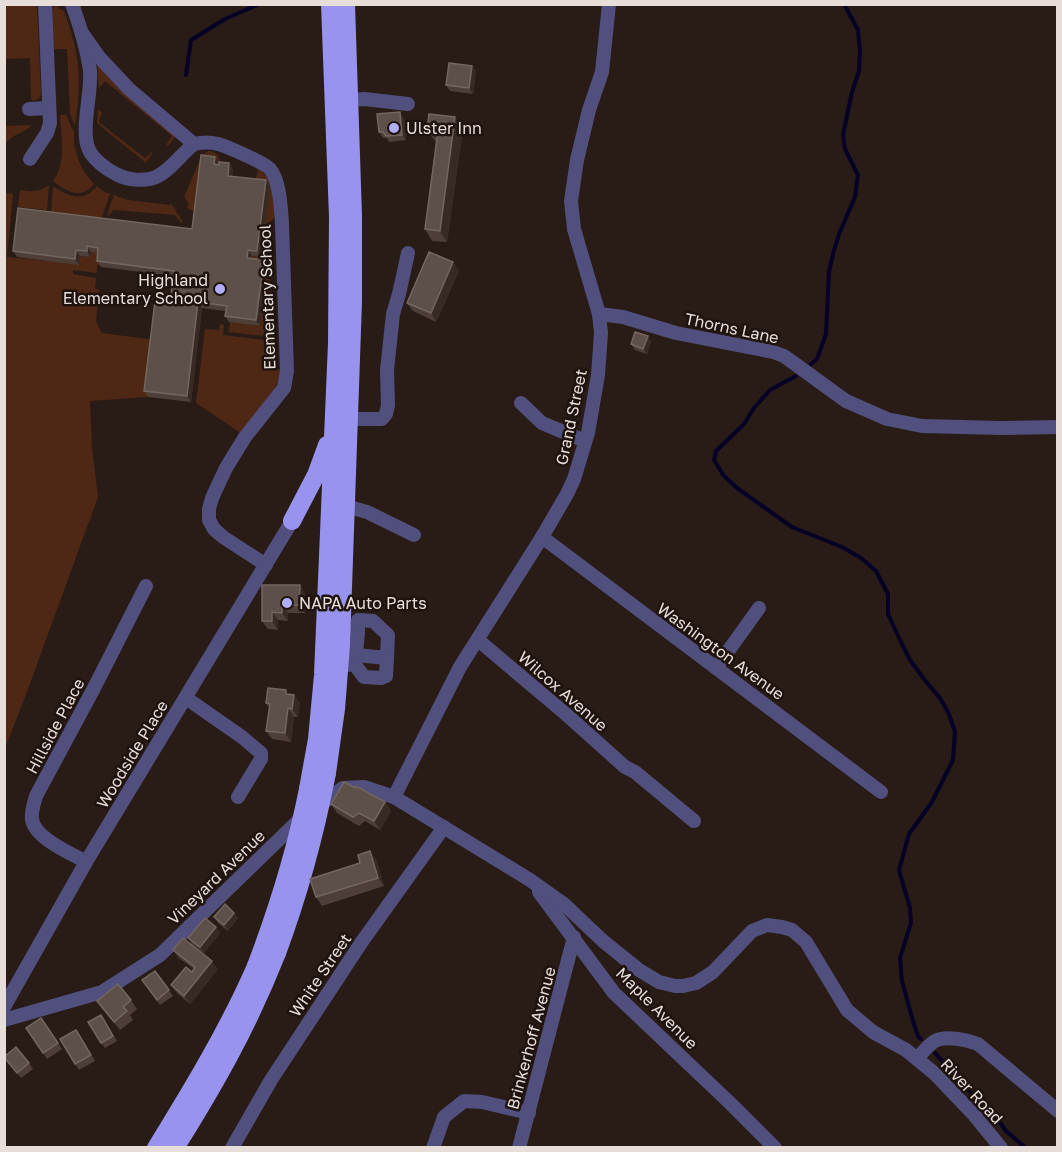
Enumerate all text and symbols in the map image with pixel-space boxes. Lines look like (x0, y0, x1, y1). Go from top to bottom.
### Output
place label: Ulster Inn (406, 118, 482, 138)
marker: Ulster Inn (387, 121, 401, 135)
street label: Elementary School (254, 224, 280, 370)
place label: Highland Elementary School (63, 270, 208, 308)
marker: Highland Elementary School (213, 282, 227, 296)
street label: Thorns Lane (683, 308, 781, 348)
street label: Grand Street (551, 367, 591, 467)
place label: NAPA Auto Parts (299, 593, 427, 613)
marker: NAPA Auto Parts (280, 596, 294, 610)
street label: Washington Avenue (653, 598, 789, 704)
street label: Wilcox Avenue (514, 647, 612, 735)
street label: Hillside Place (21, 675, 89, 777)
street label: Woodside Place (92, 696, 172, 812)
street label: Vineyard Avenue (163, 825, 269, 929)
street label: White Street (285, 929, 355, 1021)
street label: Maple Avenue (612, 963, 702, 1053)
street label: Brinkerhoff Avenue (502, 964, 560, 1112)
street label: River Road (937, 1054, 1007, 1128)

